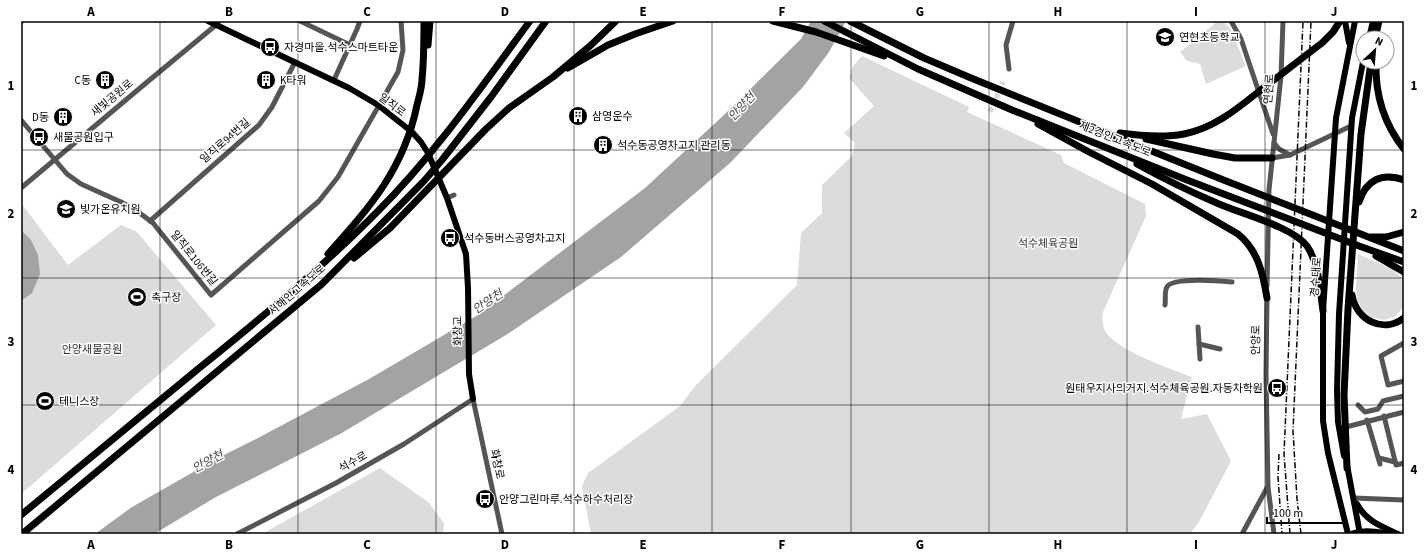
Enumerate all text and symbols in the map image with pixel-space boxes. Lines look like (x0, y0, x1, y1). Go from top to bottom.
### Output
text: A (86, 3, 95, 21)
text: B (225, 3, 233, 21)
text: C (363, 3, 371, 21)
text: D (501, 3, 509, 21)
text: E (639, 3, 647, 21)
text: F (779, 3, 786, 21)
text: G (916, 3, 924, 21)
text: H (1054, 3, 1062, 21)
text: I (1194, 3, 1198, 21)
text: J (1331, 3, 1337, 21)
school or university icon: 연현초등학교 (1154, 26, 1176, 48)
place label: 연현초등학교 (1179, 30, 1240, 45)
north arrow (1355, 30, 1395, 70)
text: N (1373, 33, 1386, 50)
bus stop icon: 자경마을.석수스마트타운 (259, 36, 281, 58)
place label: 자경마을.석수스마트타운 (284, 40, 398, 55)
building icon: C동 (94, 69, 116, 91)
building icon: K타워 (255, 69, 277, 91)
place label: C동 (75, 73, 91, 88)
place label: K타워 (280, 73, 307, 88)
street label: 연현로 (1260, 73, 1278, 105)
street label: 새빛공원로 (88, 76, 136, 120)
text: 1 (8, 77, 15, 95)
text: 1 (1411, 77, 1418, 95)
water label: 안양천 (724, 88, 761, 125)
street label: 일직로 (375, 90, 409, 120)
building icon: 삼영운수 (567, 105, 589, 127)
building icon: D동 (52, 106, 74, 128)
place label: 삼영운수 (592, 109, 632, 124)
place label: D동 (32, 110, 49, 125)
street label: 일직로94번길 (197, 115, 253, 167)
street label: 제2경인고속도로 (1077, 118, 1153, 160)
bus stop icon: 새물공원입구 (28, 126, 50, 148)
place label: 새물공원입구 (53, 130, 114, 145)
building icon: 석수동공영차고지 관리동 (592, 134, 614, 156)
place label: 석수동공영차고지 관리동 (617, 138, 731, 153)
school or university icon: 빛가온유치원 (55, 198, 77, 220)
place label: 빛가온유치원 (80, 202, 141, 217)
text: 2 (8, 205, 15, 223)
text: 2 (1411, 205, 1418, 223)
street label: 일직로106번길 (167, 227, 221, 289)
bus stop icon: 석수동버스공영차고지 (439, 227, 461, 249)
place label: 석수동버스공영차고지 (464, 231, 565, 246)
park label: 석수체육공원 (1018, 236, 1078, 251)
street label: 경수대로 (1307, 256, 1325, 298)
street label: 서해안고속도로 (265, 261, 329, 319)
water label: 안양천 (469, 285, 508, 318)
sports icon: 축구장 (126, 286, 148, 308)
place label: 축구장 (151, 290, 181, 305)
street label: 화창교 (450, 316, 466, 346)
street label: 안양로 (1248, 325, 1264, 355)
text: 3 (8, 333, 15, 351)
text: 3 (1411, 333, 1418, 351)
park label: 안양새물공원 (62, 342, 122, 357)
bus stop icon: 원태우지사의거지.석수체육공원.자동차학원 (1266, 377, 1288, 399)
place label: 원태우지사의거지.석수체육공원.자동차학원 (1065, 381, 1263, 396)
sports icon: 테니스장 (34, 390, 56, 412)
place label: 테니스장 (59, 394, 99, 409)
water label: 안양천 (189, 446, 228, 477)
street label: 석수로 (336, 448, 370, 476)
street label: 화창로 (487, 448, 507, 480)
text: 4 (8, 461, 15, 479)
text: 4 (1411, 461, 1418, 479)
bus stop icon: 안양그린마루.석수하수처리장 (474, 488, 496, 510)
place label: 안양그린마루.석수하수처리장 (499, 492, 633, 507)
scale bar (1267, 499, 1345, 525)
text: 100 m (1273, 505, 1303, 522)
text: A (86, 536, 95, 554)
text: B (225, 536, 233, 554)
text: C (363, 536, 371, 554)
text: D (501, 536, 509, 554)
text: E (639, 536, 647, 554)
text: F (779, 536, 786, 554)
text: G (916, 536, 924, 554)
text: H (1054, 536, 1062, 554)
text: I (1194, 536, 1198, 554)
text: J (1331, 536, 1337, 554)

